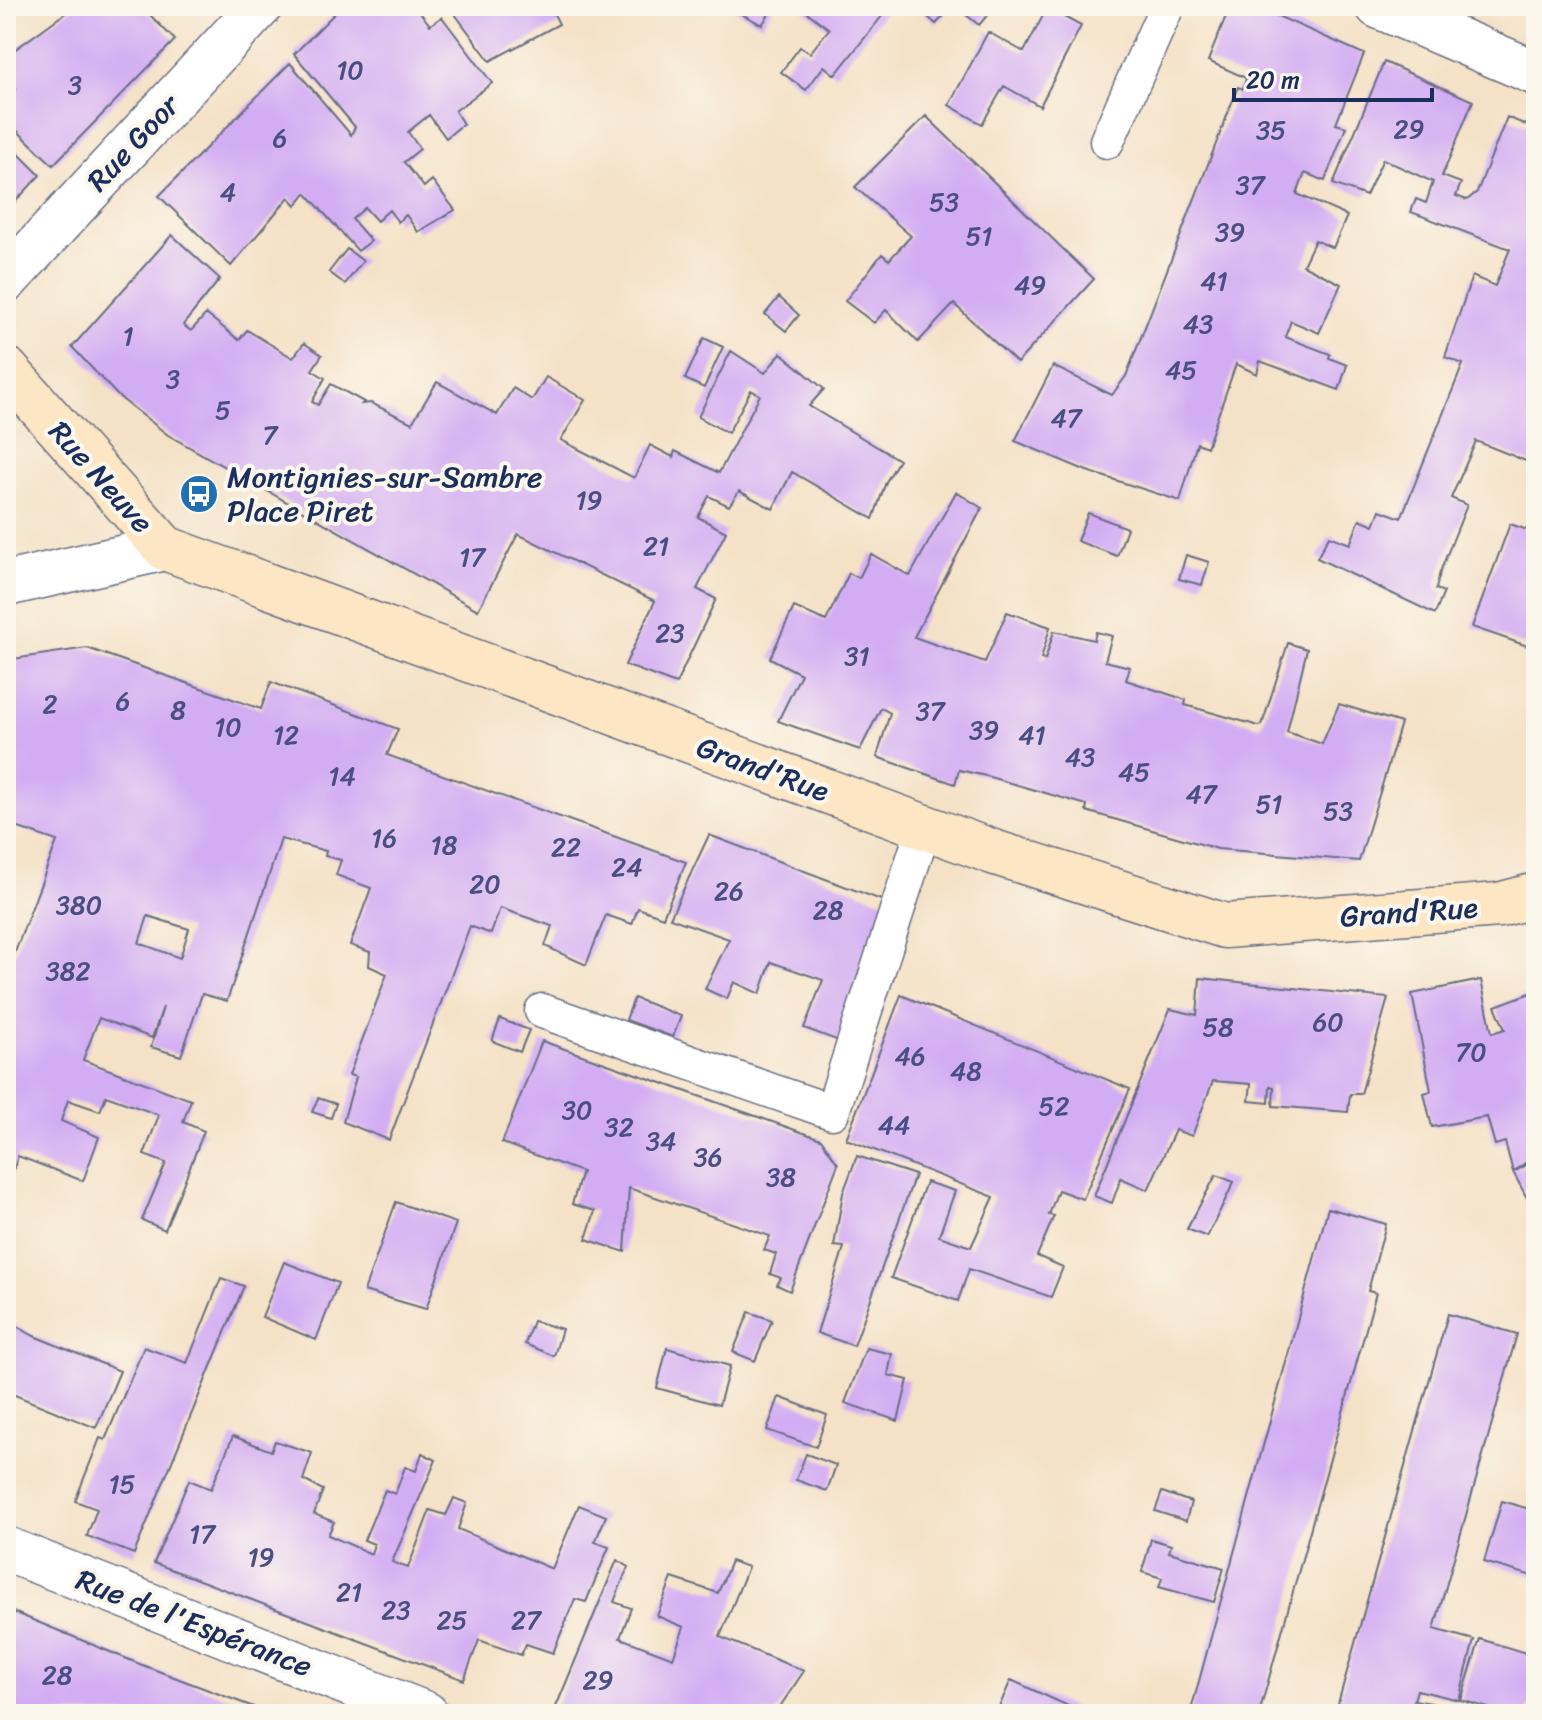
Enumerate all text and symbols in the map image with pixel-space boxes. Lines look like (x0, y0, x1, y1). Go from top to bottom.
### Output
house number: 10 (336, 47, 364, 93)
scale bar (1234, 52, 1432, 102)
text: 20 m (1246, 59, 1300, 101)
house number: 3 (68, 62, 82, 108)
street label: Rue Goor (73, 80, 194, 205)
house number: 29 (1394, 106, 1424, 152)
house number: 35 (1256, 107, 1286, 153)
house number: 6 (273, 115, 287, 161)
house number: 37 (1235, 162, 1267, 208)
house number: 4 (220, 169, 236, 215)
house number: 53 (929, 179, 959, 225)
house number: 39 (1215, 209, 1245, 255)
house number: 51 (965, 213, 993, 259)
house number: 41 (1200, 258, 1228, 304)
house number: 49 (1014, 262, 1046, 308)
house number: 43 (1183, 301, 1213, 347)
house number: 1 (122, 313, 134, 359)
house number: 45 (1165, 347, 1197, 393)
house number: 3 (166, 356, 180, 402)
house number: 5 (215, 387, 231, 433)
house number: 47 (1050, 395, 1084, 441)
street label: Rue Neuve (35, 407, 167, 547)
house number: 7 (263, 412, 280, 458)
place label: Montignies-sur-Sambre Place Piret (227, 450, 542, 538)
bus stop icon: Montignies-sur-Sambre Place Piret (178, 473, 220, 515)
house number: 19 (575, 477, 603, 523)
house number: 21 (643, 523, 669, 569)
house number: 17 (459, 534, 487, 580)
house number: 23 (655, 610, 685, 656)
house number: 31 (844, 633, 870, 679)
house number: 6 (116, 678, 130, 724)
house number: 2 (42, 681, 58, 727)
house number: 8 (170, 687, 186, 733)
house number: 37 (915, 688, 947, 734)
house number: 10 (214, 704, 242, 750)
house number: 39 (969, 707, 999, 753)
house number: 12 (273, 712, 299, 758)
house number: 41 (1018, 712, 1046, 758)
street label: Grand'Rue (689, 720, 837, 818)
house number: 43 (1065, 734, 1095, 780)
house number: 45 (1118, 749, 1150, 795)
house number: 14 (328, 753, 356, 799)
house number: 47 (1185, 771, 1219, 817)
house number: 51 (1255, 781, 1283, 827)
house number: 53 (1323, 788, 1353, 834)
house number: 16 (371, 815, 397, 861)
house number: 18 (431, 822, 458, 868)
house number: 22 (551, 824, 581, 870)
house number: 24 (611, 844, 643, 890)
house number: 20 (469, 861, 501, 907)
house number: 26 (714, 868, 744, 914)
street label: Grand'Rue (1338, 880, 1480, 944)
house number: 380 (56, 882, 102, 928)
house number: 28 (813, 887, 844, 933)
house number: 382 (46, 948, 90, 994)
house number: 60 (1312, 999, 1344, 1045)
house number: 58 (1202, 1004, 1234, 1050)
house number: 70 (1455, 1029, 1487, 1075)
house number: 46 (894, 1033, 926, 1079)
house number: 48 (950, 1048, 982, 1094)
house number: 52 (1039, 1083, 1069, 1129)
house number: 30 (562, 1087, 592, 1133)
house number: 44 (878, 1102, 910, 1148)
house number: 32 (604, 1104, 634, 1150)
house number: 34 (646, 1118, 676, 1164)
house number: 36 (693, 1134, 723, 1180)
house number: 38 (766, 1154, 796, 1200)
house number: 15 (108, 1461, 136, 1507)
house number: 17 (189, 1511, 217, 1557)
house number: 19 (247, 1534, 275, 1580)
street label: Rue de l'Espérance (68, 1553, 320, 1693)
house number: 21 (336, 1569, 362, 1615)
house number: 23 (381, 1587, 411, 1633)
house number: 25 (437, 1597, 468, 1643)
house number: 27 (511, 1597, 543, 1643)
house number: 28 (42, 1652, 73, 1698)
house number: 29 (583, 1657, 613, 1703)

